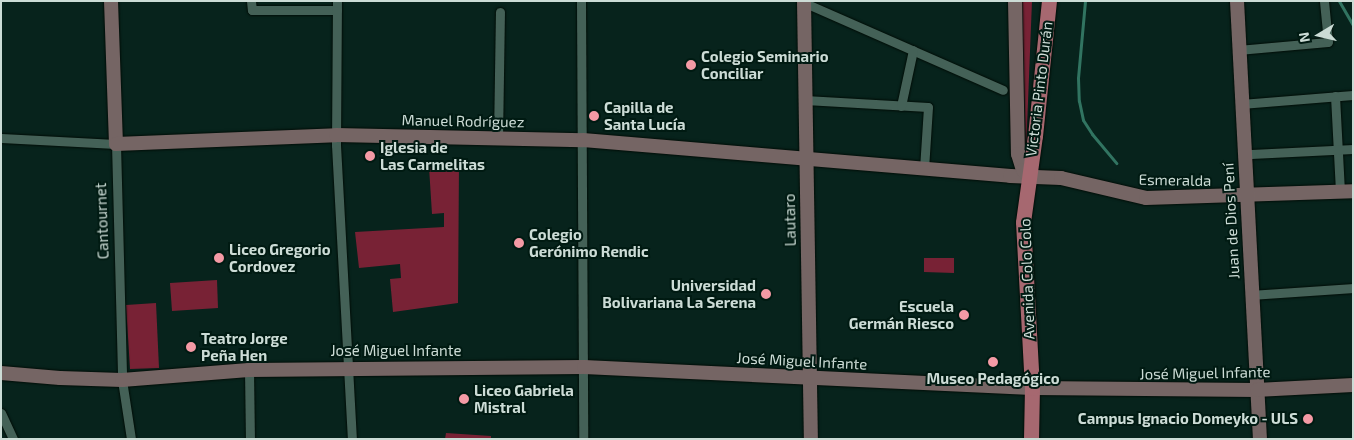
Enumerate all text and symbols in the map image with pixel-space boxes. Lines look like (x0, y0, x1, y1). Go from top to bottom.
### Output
north arrow (1294, 10, 1344, 60)
street label: Victoria Pinto Durán (1022, 20, 1056, 158)
text: N (1295, 31, 1313, 44)
place label: Colegio Seminario Conciliar (701, 47, 829, 82)
marker: Colegio Seminario Conciliar (685, 59, 697, 71)
place label: Capilla de Santa Lucía (604, 98, 686, 133)
marker: Capilla de Santa Lucía (588, 110, 600, 122)
street label: Manuel Rodríguez (401, 111, 525, 131)
place label: Iglesia de Las Carmelitas (380, 138, 485, 173)
marker: Iglesia de Las Carmelitas (364, 150, 376, 162)
street label: Juan de Dios Pení (1219, 162, 1243, 280)
street label: Esmeralda (1138, 170, 1212, 190)
street label: Cantournet (92, 182, 112, 260)
street label: Lautaro (781, 193, 799, 247)
street label: Avenida Colo Colo (1016, 218, 1038, 340)
place label: Colegio Gerónimo Rendic (529, 225, 649, 260)
marker: Colegio Gerónimo Rendic (513, 237, 525, 249)
place label: Liceo Gregorio Cordovez (229, 240, 331, 275)
marker: Liceo Gregorio Cordovez (213, 252, 225, 264)
place label: Universidad Bolivariana La Serena (602, 276, 756, 311)
marker: Universidad Bolivariana La Serena (760, 288, 772, 300)
place label: Escuela Germán Riesco (849, 297, 954, 332)
marker: Escuela Germán Riesco (958, 309, 970, 321)
place label: Teatro Jorge Peña Hen (201, 329, 288, 364)
marker: Teatro Jorge Peña Hen (185, 341, 197, 353)
street label: José Miguel Infante (330, 342, 462, 360)
street label: José Miguel Infante (736, 349, 868, 373)
marker: Museo Pedagógico (987, 356, 999, 368)
street label: José Miguel Infante (1139, 363, 1271, 383)
place label: Museo Pedagógico (926, 370, 1060, 388)
place label: Liceo Gabriela Mistral (474, 381, 574, 416)
marker: Liceo Gabriela Mistral (458, 393, 470, 405)
place label: Campus Ignacio Domeyko - ULS (1078, 410, 1298, 428)
marker: Campus Ignacio Domeyko - ULS (1302, 413, 1314, 425)

